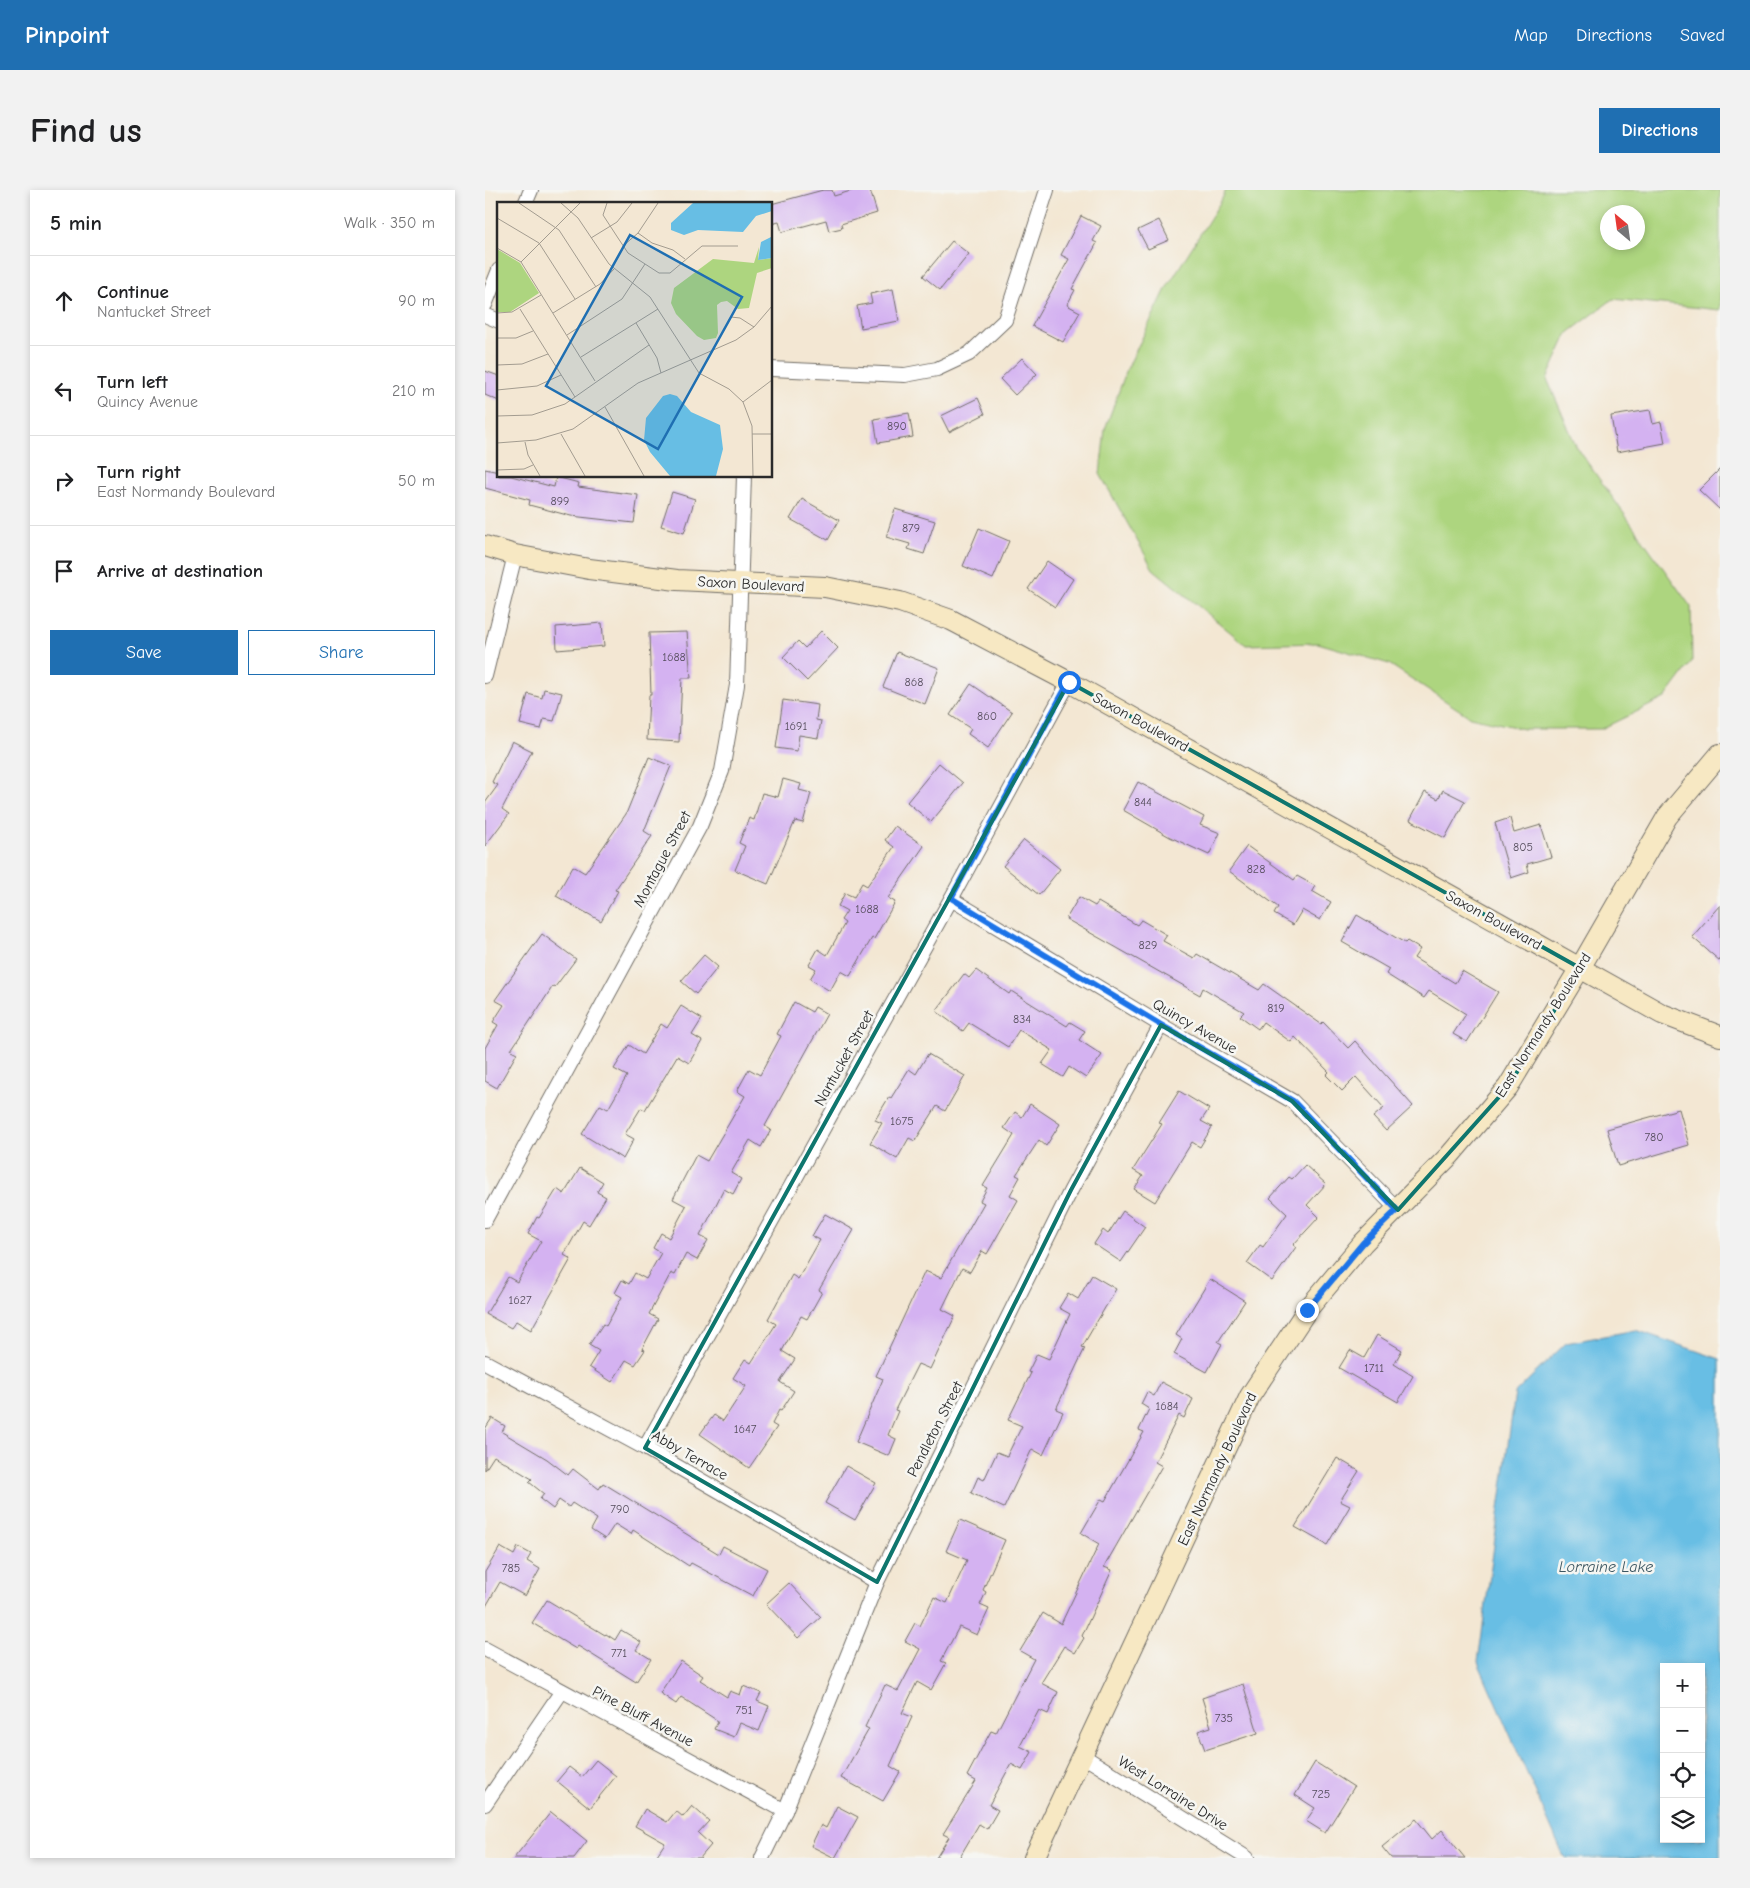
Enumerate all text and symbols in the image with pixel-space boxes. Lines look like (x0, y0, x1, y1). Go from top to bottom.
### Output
text: Pinpoint (25, 21, 109, 49)
text: Map (1514, 25, 1548, 46)
text: Directions (1576, 25, 1652, 46)
text: Saved (1680, 25, 1725, 46)
button: Directions (1599, 108, 1720, 153)
text: Find us (30, 110, 142, 151)
inset map (497, 202, 773, 478)
north arrow (1600, 205, 1645, 250)
text: 5 min (50, 211, 102, 235)
text: Walk · 350 m (344, 214, 435, 232)
text: Continue (97, 281, 169, 303)
icon: ahead (50, 287, 78, 315)
text: 90 m (398, 292, 435, 310)
text: Nantucket Street (97, 303, 211, 321)
text: Turn left (97, 371, 168, 393)
icon: left (50, 377, 78, 405)
text: 210 m (392, 382, 435, 400)
text: Quincy Avenue (97, 393, 198, 411)
house number: 890 (887, 419, 907, 433)
text: Turn right (97, 461, 181, 483)
icon: right (50, 467, 78, 495)
text: 50 m (398, 472, 435, 490)
text: East Normandy Boulevard (97, 483, 275, 501)
house number: 899 (551, 494, 569, 508)
house number: 879 (902, 521, 920, 535)
icon: arrive (50, 557, 78, 585)
text: Arrive at destination (97, 560, 263, 582)
street label: Saxon Boulevard (697, 572, 805, 596)
button: Save (50, 630, 238, 675)
button: Share (248, 630, 435, 675)
house number: 1688 (662, 650, 686, 664)
route start (1058, 671, 1081, 694)
house number: 868 (905, 675, 923, 689)
street label: Saxon Boulevard (1090, 688, 1192, 756)
house number: 860 (977, 709, 997, 723)
house number: 1691 (785, 719, 807, 733)
house number: 844 (1134, 795, 1152, 809)
street label: Montague Street (629, 807, 695, 910)
house number: 805 (1513, 840, 1533, 854)
house number: 828 (1247, 862, 1265, 876)
street label: Saxon Boulevard (1443, 886, 1545, 954)
house number: 1688 (855, 902, 879, 916)
house number: 829 (1139, 938, 1157, 952)
street label: East Normandy Boulevard (1491, 949, 1595, 1101)
street label: Quincy Avenue (1150, 995, 1241, 1058)
house number: 819 (1267, 1001, 1285, 1015)
street label: Nantucket Street (810, 1006, 878, 1109)
house number: 834 (1013, 1012, 1031, 1026)
house number: 1675 (890, 1114, 914, 1128)
house number: 780 (1644, 1130, 1664, 1144)
house number: 1627 (508, 1293, 532, 1307)
route end (1296, 1299, 1319, 1322)
house number: 1711 (1364, 1361, 1384, 1375)
street label: Pendleton Street (903, 1378, 967, 1480)
street label: East Normandy Boulevard (1174, 1389, 1260, 1549)
house number: 1684 (1155, 1399, 1179, 1413)
house number: 1647 (734, 1422, 757, 1436)
street label: Abby Terrace (649, 1426, 732, 1484)
house number: 790 (610, 1502, 630, 1516)
water label: Lorraine Lake (1559, 1558, 1653, 1576)
house number: 785 (502, 1561, 520, 1575)
house number: 771 (611, 1646, 627, 1660)
map controls (1660, 1663, 1705, 1843)
button: + (1660, 1663, 1705, 1708)
street label: Pine Bluff Avenue (589, 1682, 697, 1750)
house number: 751 (736, 1703, 753, 1717)
button: − (1660, 1708, 1705, 1753)
house number: 735 (1215, 1711, 1233, 1725)
street label: West Lorraine Drive (1115, 1752, 1232, 1834)
button: locate (1660, 1753, 1705, 1798)
house number: 725 (1312, 1787, 1330, 1801)
button: layers (1660, 1798, 1705, 1843)

